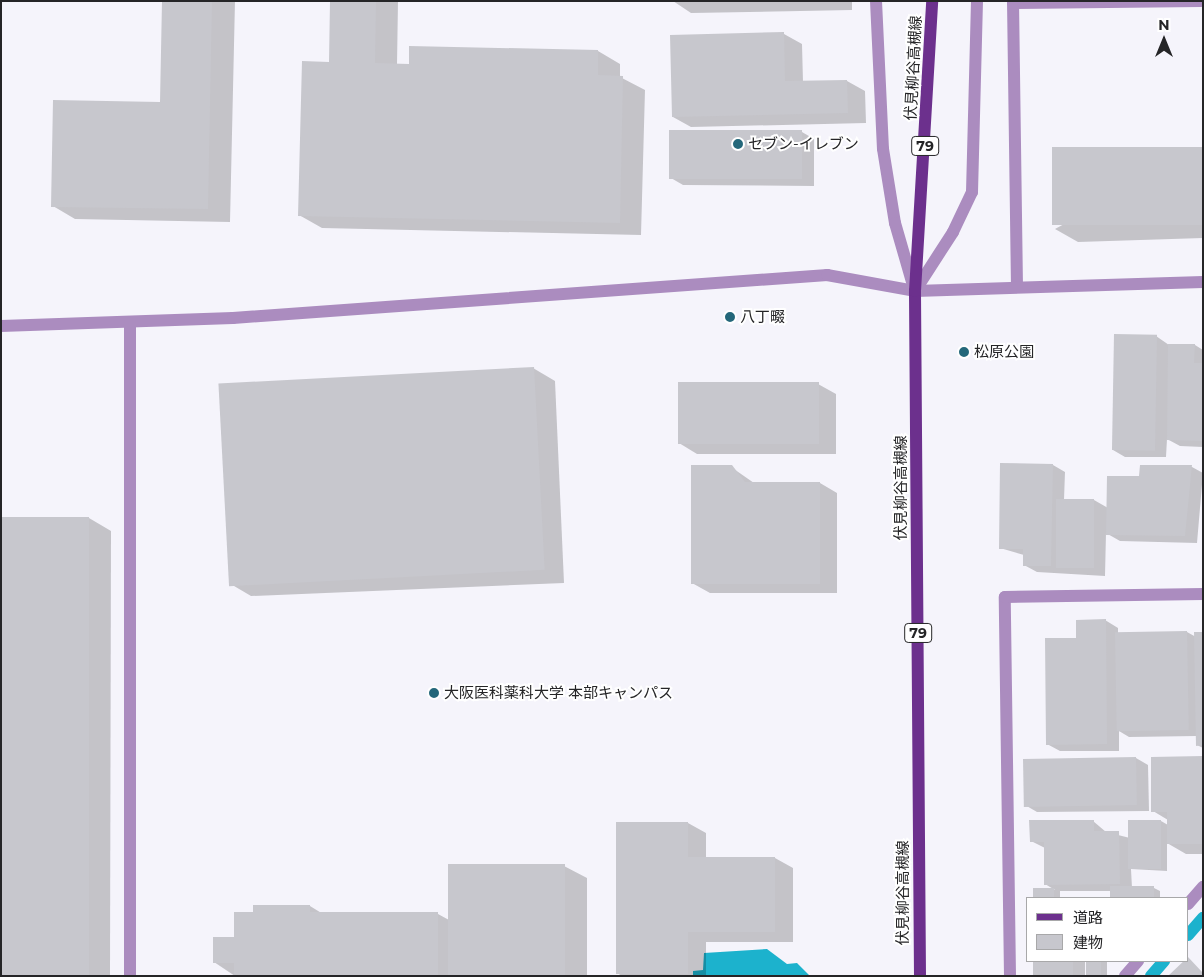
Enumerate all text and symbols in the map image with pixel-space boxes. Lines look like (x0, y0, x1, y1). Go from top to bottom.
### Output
street label: 伏見柳谷高槻線 (901, 15, 925, 121)
north arrow (1139, 15, 1189, 65)
text: N (1158, 16, 1170, 34)
road number: 79 (910, 134, 940, 158)
place label: セブン-イレブン (748, 135, 859, 153)
marker: セブン-イレブン (732, 138, 744, 150)
place label: 八丁畷 (740, 308, 785, 326)
marker: 八丁畷 (724, 311, 736, 323)
place label: 松原公園 (974, 343, 1034, 361)
marker: 松原公園 (958, 346, 970, 358)
street label: 伏見柳谷高槻線 (892, 436, 910, 540)
road number: 79 (903, 622, 933, 644)
place label: 大阪医科薬科大学 本部キャンパス (444, 684, 673, 702)
marker: 大阪医科薬科大学 本部キャンパス (428, 687, 440, 699)
street label: 伏見柳谷高槻線 (894, 841, 912, 945)
legend (1026, 897, 1189, 962)
text: 道路 (1073, 908, 1103, 927)
text: 建物 (1073, 933, 1103, 952)

